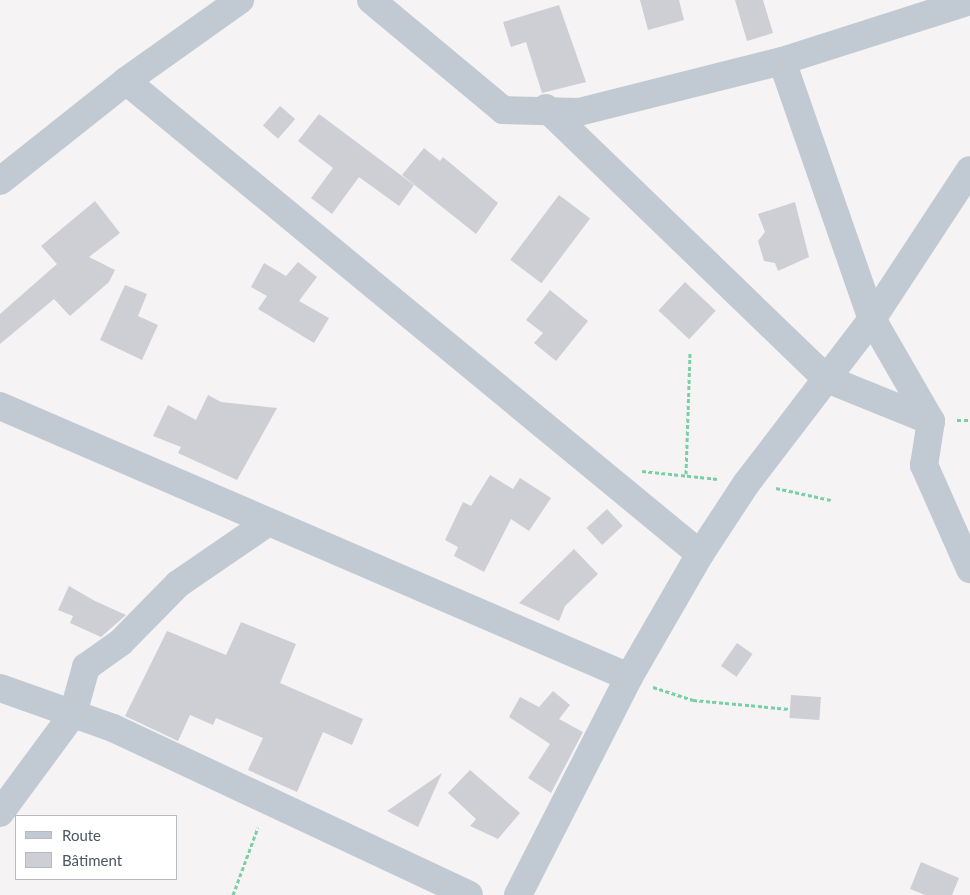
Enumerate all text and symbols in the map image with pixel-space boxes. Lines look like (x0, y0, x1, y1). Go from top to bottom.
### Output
legend (15, 815, 178, 880)
text: Route (62, 826, 101, 844)
text: Bâtiment (62, 851, 122, 869)

